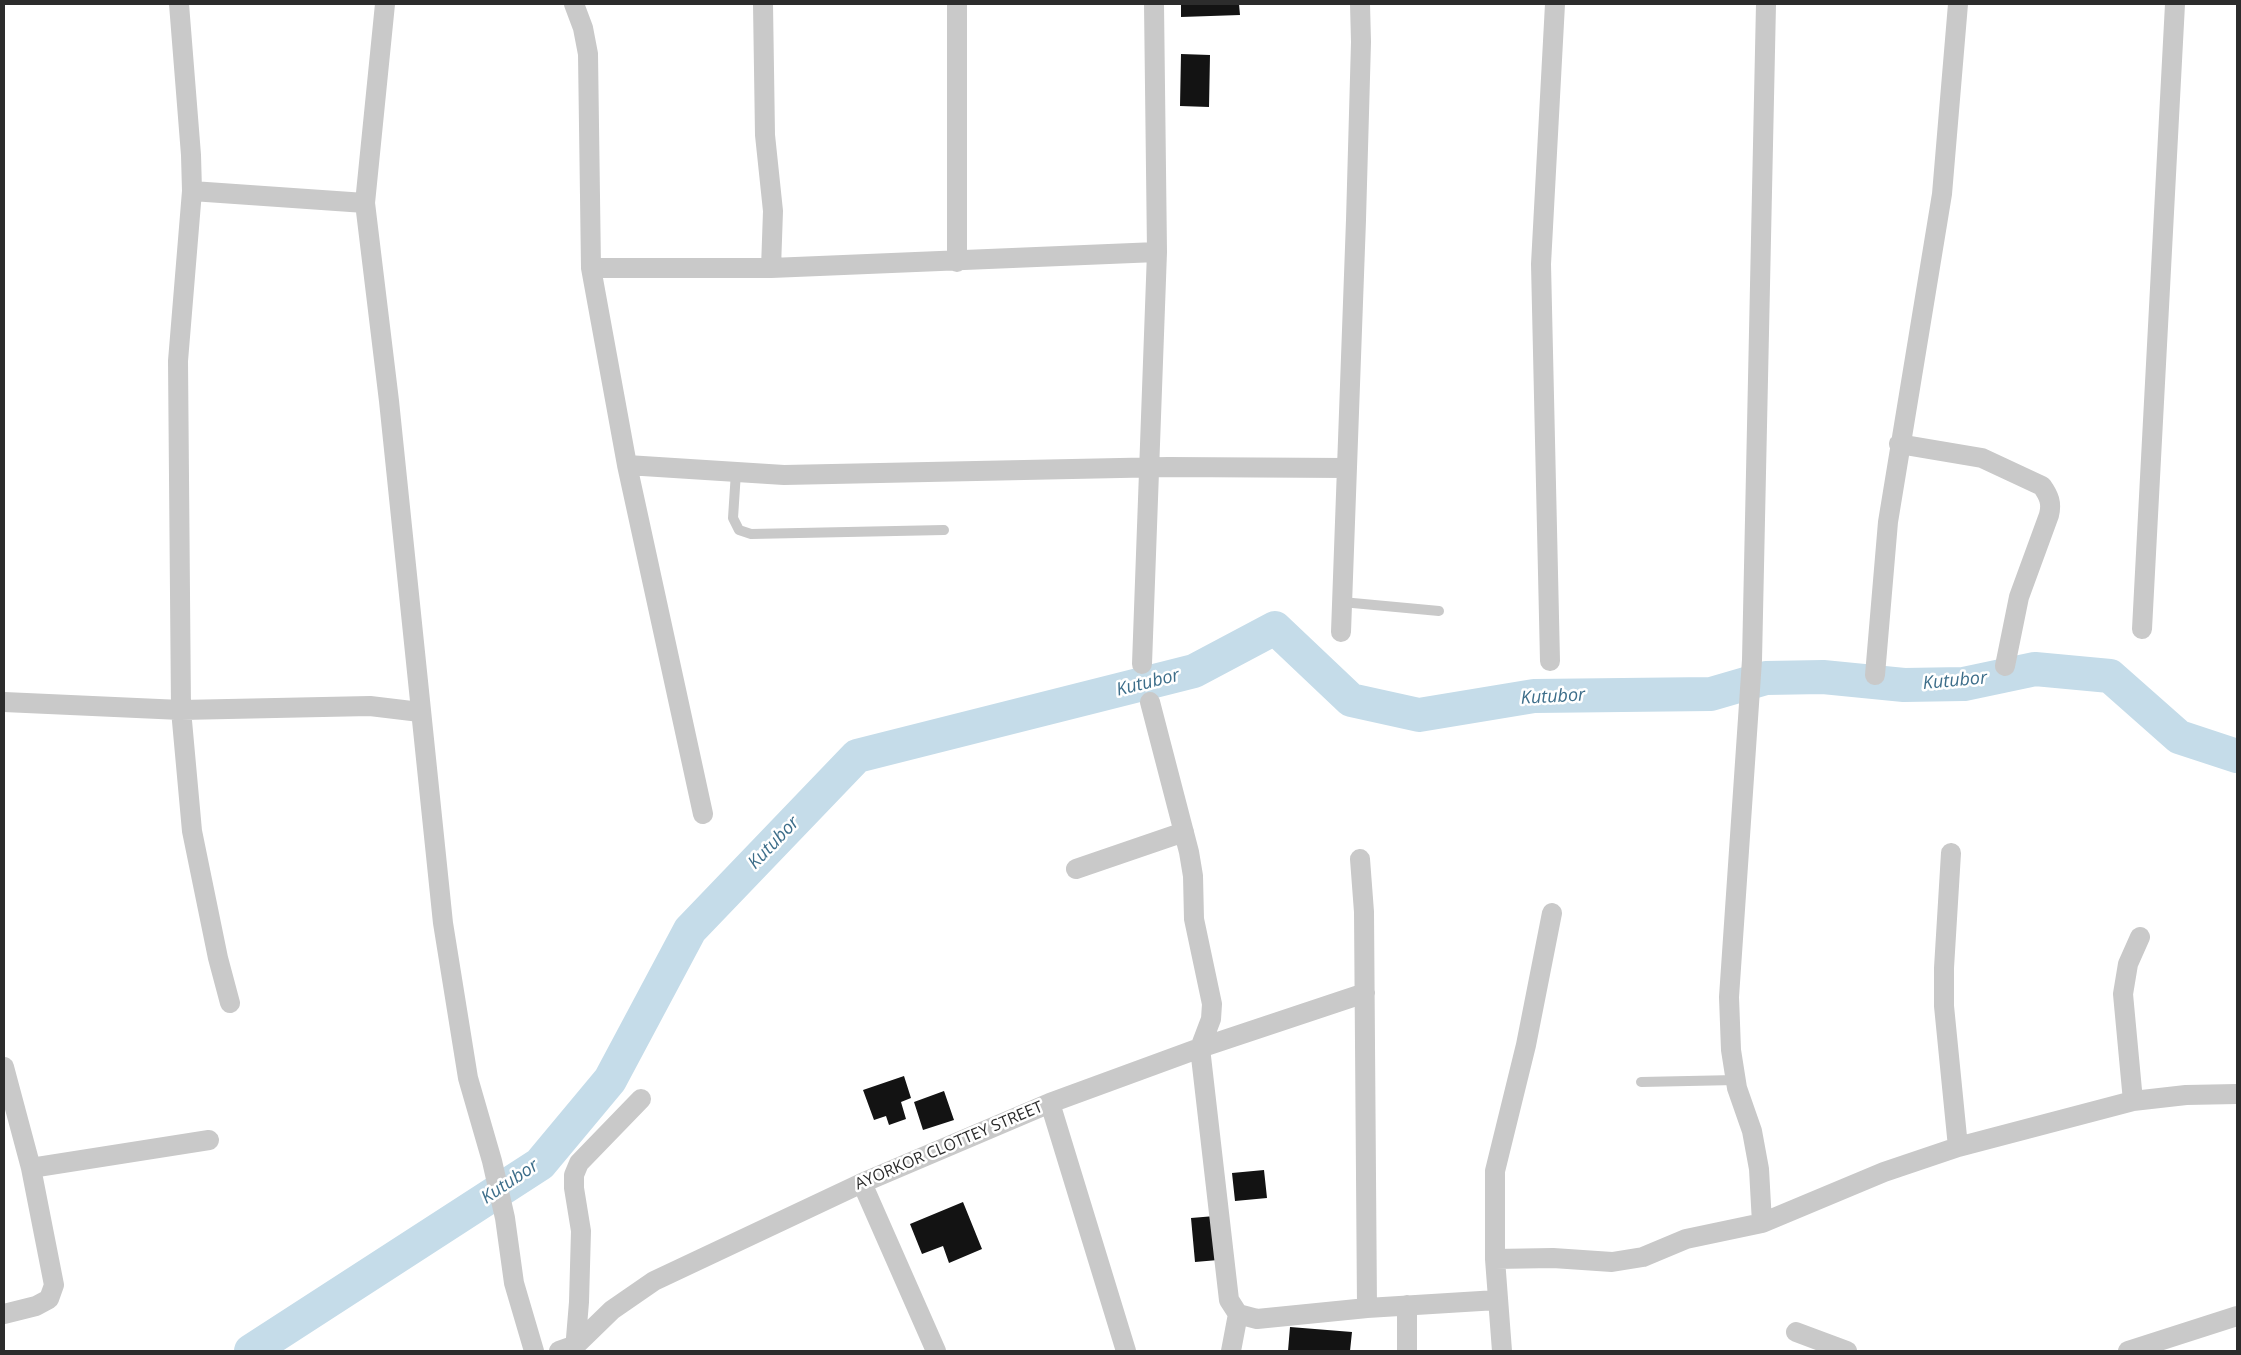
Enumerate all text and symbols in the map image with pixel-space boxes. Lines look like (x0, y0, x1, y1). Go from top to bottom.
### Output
water label: Kutubor (1114, 665, 1182, 701)
water label: Kutubor (1922, 667, 1988, 695)
water label: Kutubor (1520, 685, 1586, 709)
water label: Kutubor (744, 812, 804, 874)
street label: AYORKOR CLOTTEY STREET (852, 1098, 1046, 1194)
water label: Kutubor (477, 1155, 543, 1209)

